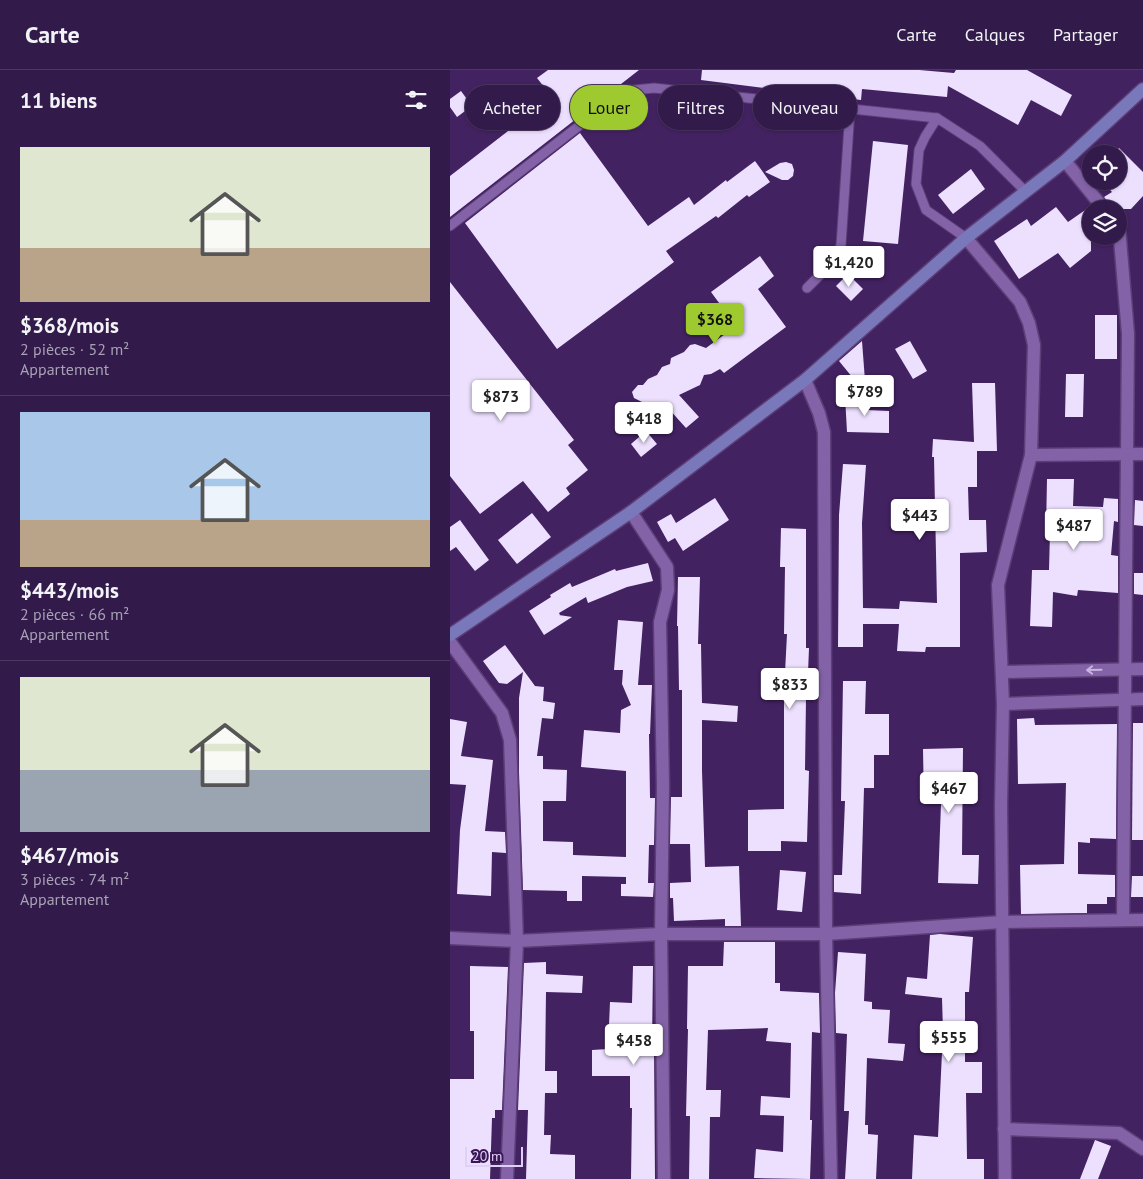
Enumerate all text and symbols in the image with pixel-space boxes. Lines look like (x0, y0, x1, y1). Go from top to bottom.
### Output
text: Carte (25, 19, 80, 50)
text: Carte (896, 23, 937, 46)
text: Calques (965, 23, 1025, 46)
text: Partager (1053, 23, 1118, 46)
chip: Acheter (465, 85, 560, 130)
chip: Louer (570, 85, 648, 130)
chip: Filtres (658, 85, 743, 130)
chip: Nouveau (753, 85, 857, 130)
icon: filters (402, 86, 430, 114)
text: 11 biens (20, 87, 97, 114)
map controls (1082, 145, 1127, 245)
button: locate (1082, 145, 1127, 190)
icon: home (180, 179, 270, 269)
button: layers (1082, 200, 1127, 245)
pin: $1,420 (808, 246, 890, 288)
text: $1,420 (824, 252, 874, 272)
pin: $368 (685, 302, 745, 345)
text: $368 (697, 309, 733, 329)
text: $368/mois (20, 312, 119, 339)
text: 2 pièces · 52 m² (20, 339, 129, 359)
text: Appartement (20, 359, 109, 379)
pin: $789 (835, 374, 895, 417)
pin: $873 (471, 380, 531, 422)
text: $789 (847, 381, 883, 401)
text: $873 (483, 386, 519, 406)
pin: $418 (614, 402, 674, 444)
text: $418 (626, 408, 662, 428)
icon: home (180, 445, 270, 535)
pin: $443 (890, 498, 950, 541)
text: $443 (902, 505, 938, 525)
pin: $487 (1044, 508, 1104, 551)
text: $487 (1056, 515, 1092, 535)
text: $443/mois (20, 577, 119, 604)
text: 2 pièces · 66 m² (20, 604, 129, 624)
text: Appartement (20, 624, 109, 644)
one-way arrow (1087, 665, 1103, 675)
pin: $833 (760, 668, 820, 710)
text: $833 (772, 674, 808, 694)
icon: home (180, 710, 270, 800)
pin: $467 (919, 772, 979, 814)
text: $467 (931, 778, 967, 798)
text: $467/mois (20, 842, 119, 869)
text: 3 pièces · 74 m² (20, 869, 129, 889)
text: Appartement (20, 889, 109, 909)
pin: $555 (919, 1020, 979, 1063)
pin: $458 (604, 1024, 664, 1066)
text: $555 (931, 1027, 967, 1047)
text: $458 (616, 1030, 652, 1050)
scale bar (465, 1144, 522, 1167)
text: 20 m (472, 1147, 502, 1165)

